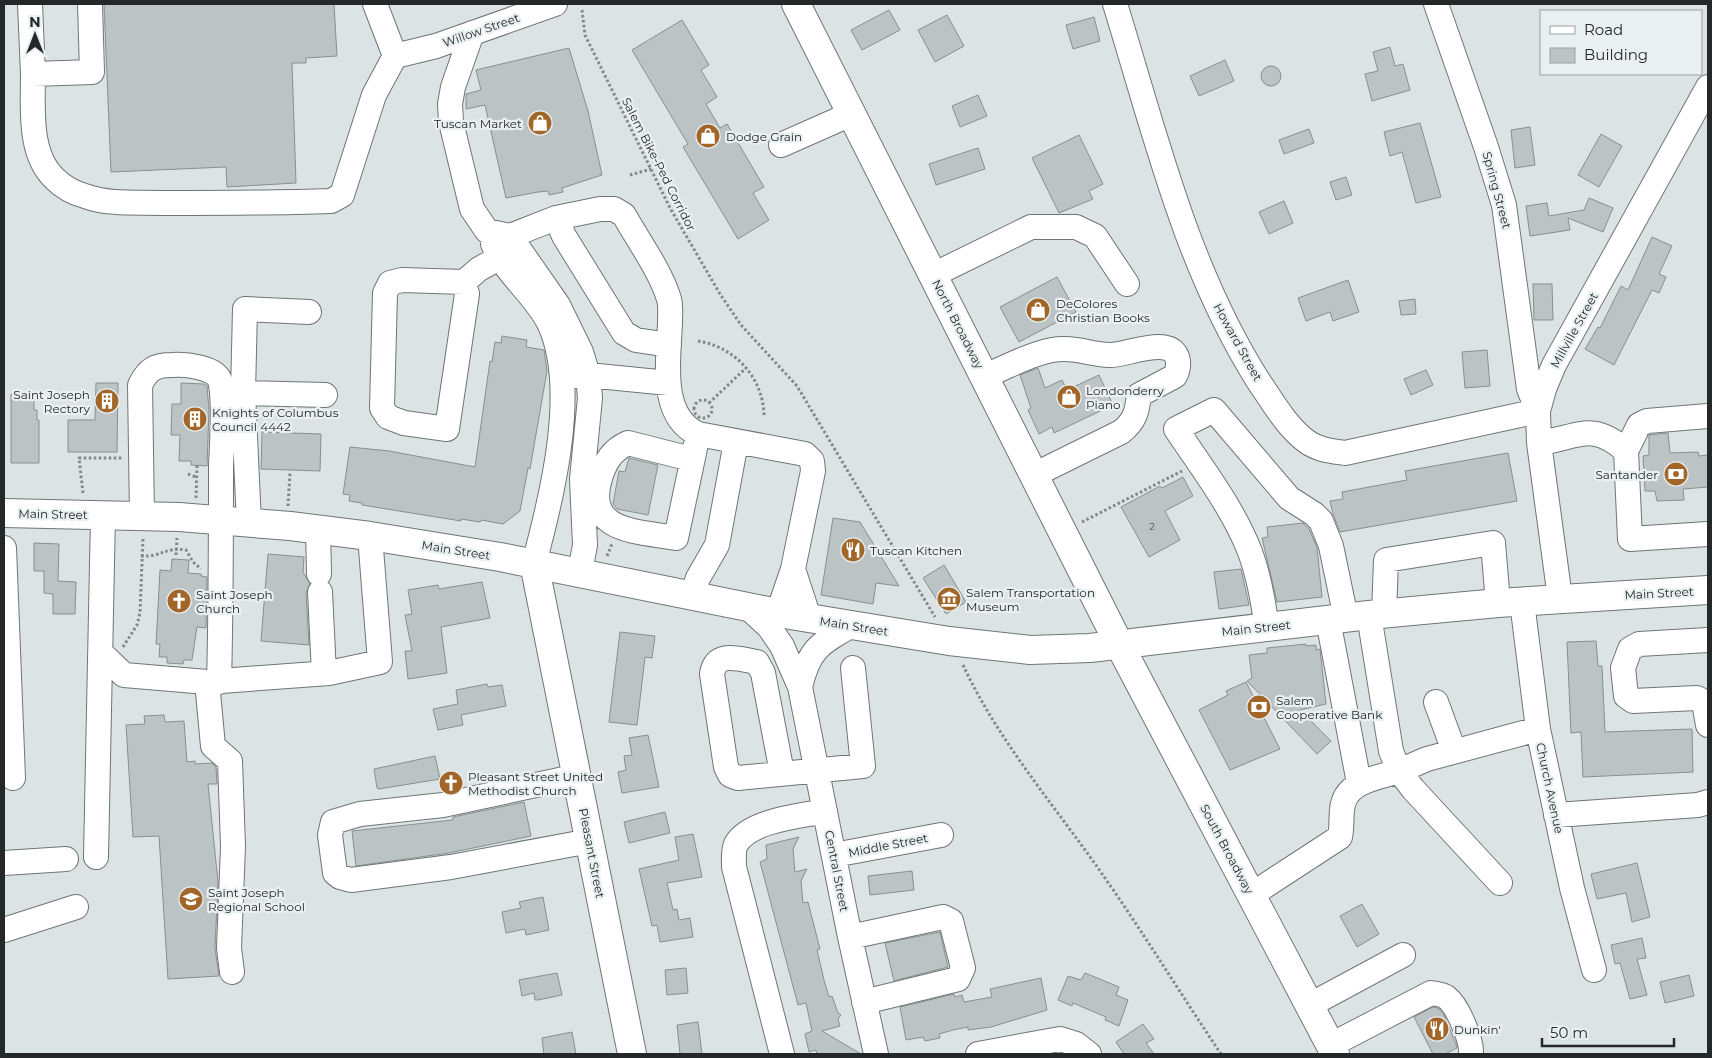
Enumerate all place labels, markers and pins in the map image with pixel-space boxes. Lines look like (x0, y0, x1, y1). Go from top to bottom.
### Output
shop icon: Tuscan Market (527, 110, 553, 136)
place label: Tuscan Market (434, 116, 522, 131)
shop icon: Dodge Grain (695, 123, 721, 149)
place label: Dodge Grain (726, 129, 802, 144)
place label: DeColores Christian Books (1056, 296, 1150, 325)
shop icon: DeColores Christian Books (1025, 297, 1051, 323)
place label: Londonderry Piano (1086, 383, 1164, 412)
shop icon: Londonderry Piano (1056, 384, 1082, 410)
place label: Saint Joseph Rectory (13, 387, 90, 416)
building icon: Saint Joseph Rectory (94, 388, 120, 414)
place label: Knights of Columbus Council 4442 (212, 405, 339, 434)
building icon: Knights of Columbus Council 4442 (182, 406, 208, 432)
bank icon: Santander (1663, 461, 1689, 487)
place label: Santander (1595, 467, 1658, 482)
restaurant icon: Tuscan Kitchen (840, 537, 866, 563)
place label: Tuscan Kitchen (870, 543, 962, 558)
place label: Salem Transportation Museum (966, 585, 1095, 614)
museum icon: Salem Transportation Museum (936, 586, 962, 612)
place label: Saint Joseph Church (196, 587, 273, 616)
church icon: Saint Joseph Church (166, 588, 192, 614)
place label: Salem Cooperative Bank (1276, 693, 1383, 722)
bank icon: Salem Cooperative Bank (1246, 694, 1272, 720)
place label: Pleasant Street United Methodist Church (468, 769, 603, 798)
church icon: Pleasant Street United Methodist Church (438, 770, 464, 796)
place label: Saint Joseph Regional School (208, 885, 305, 914)
school or university icon: Saint Joseph Regional School (178, 886, 204, 912)
restaurant icon: Dunkin' (1424, 1016, 1450, 1042)
place label: Dunkin' (1454, 1022, 1501, 1037)

